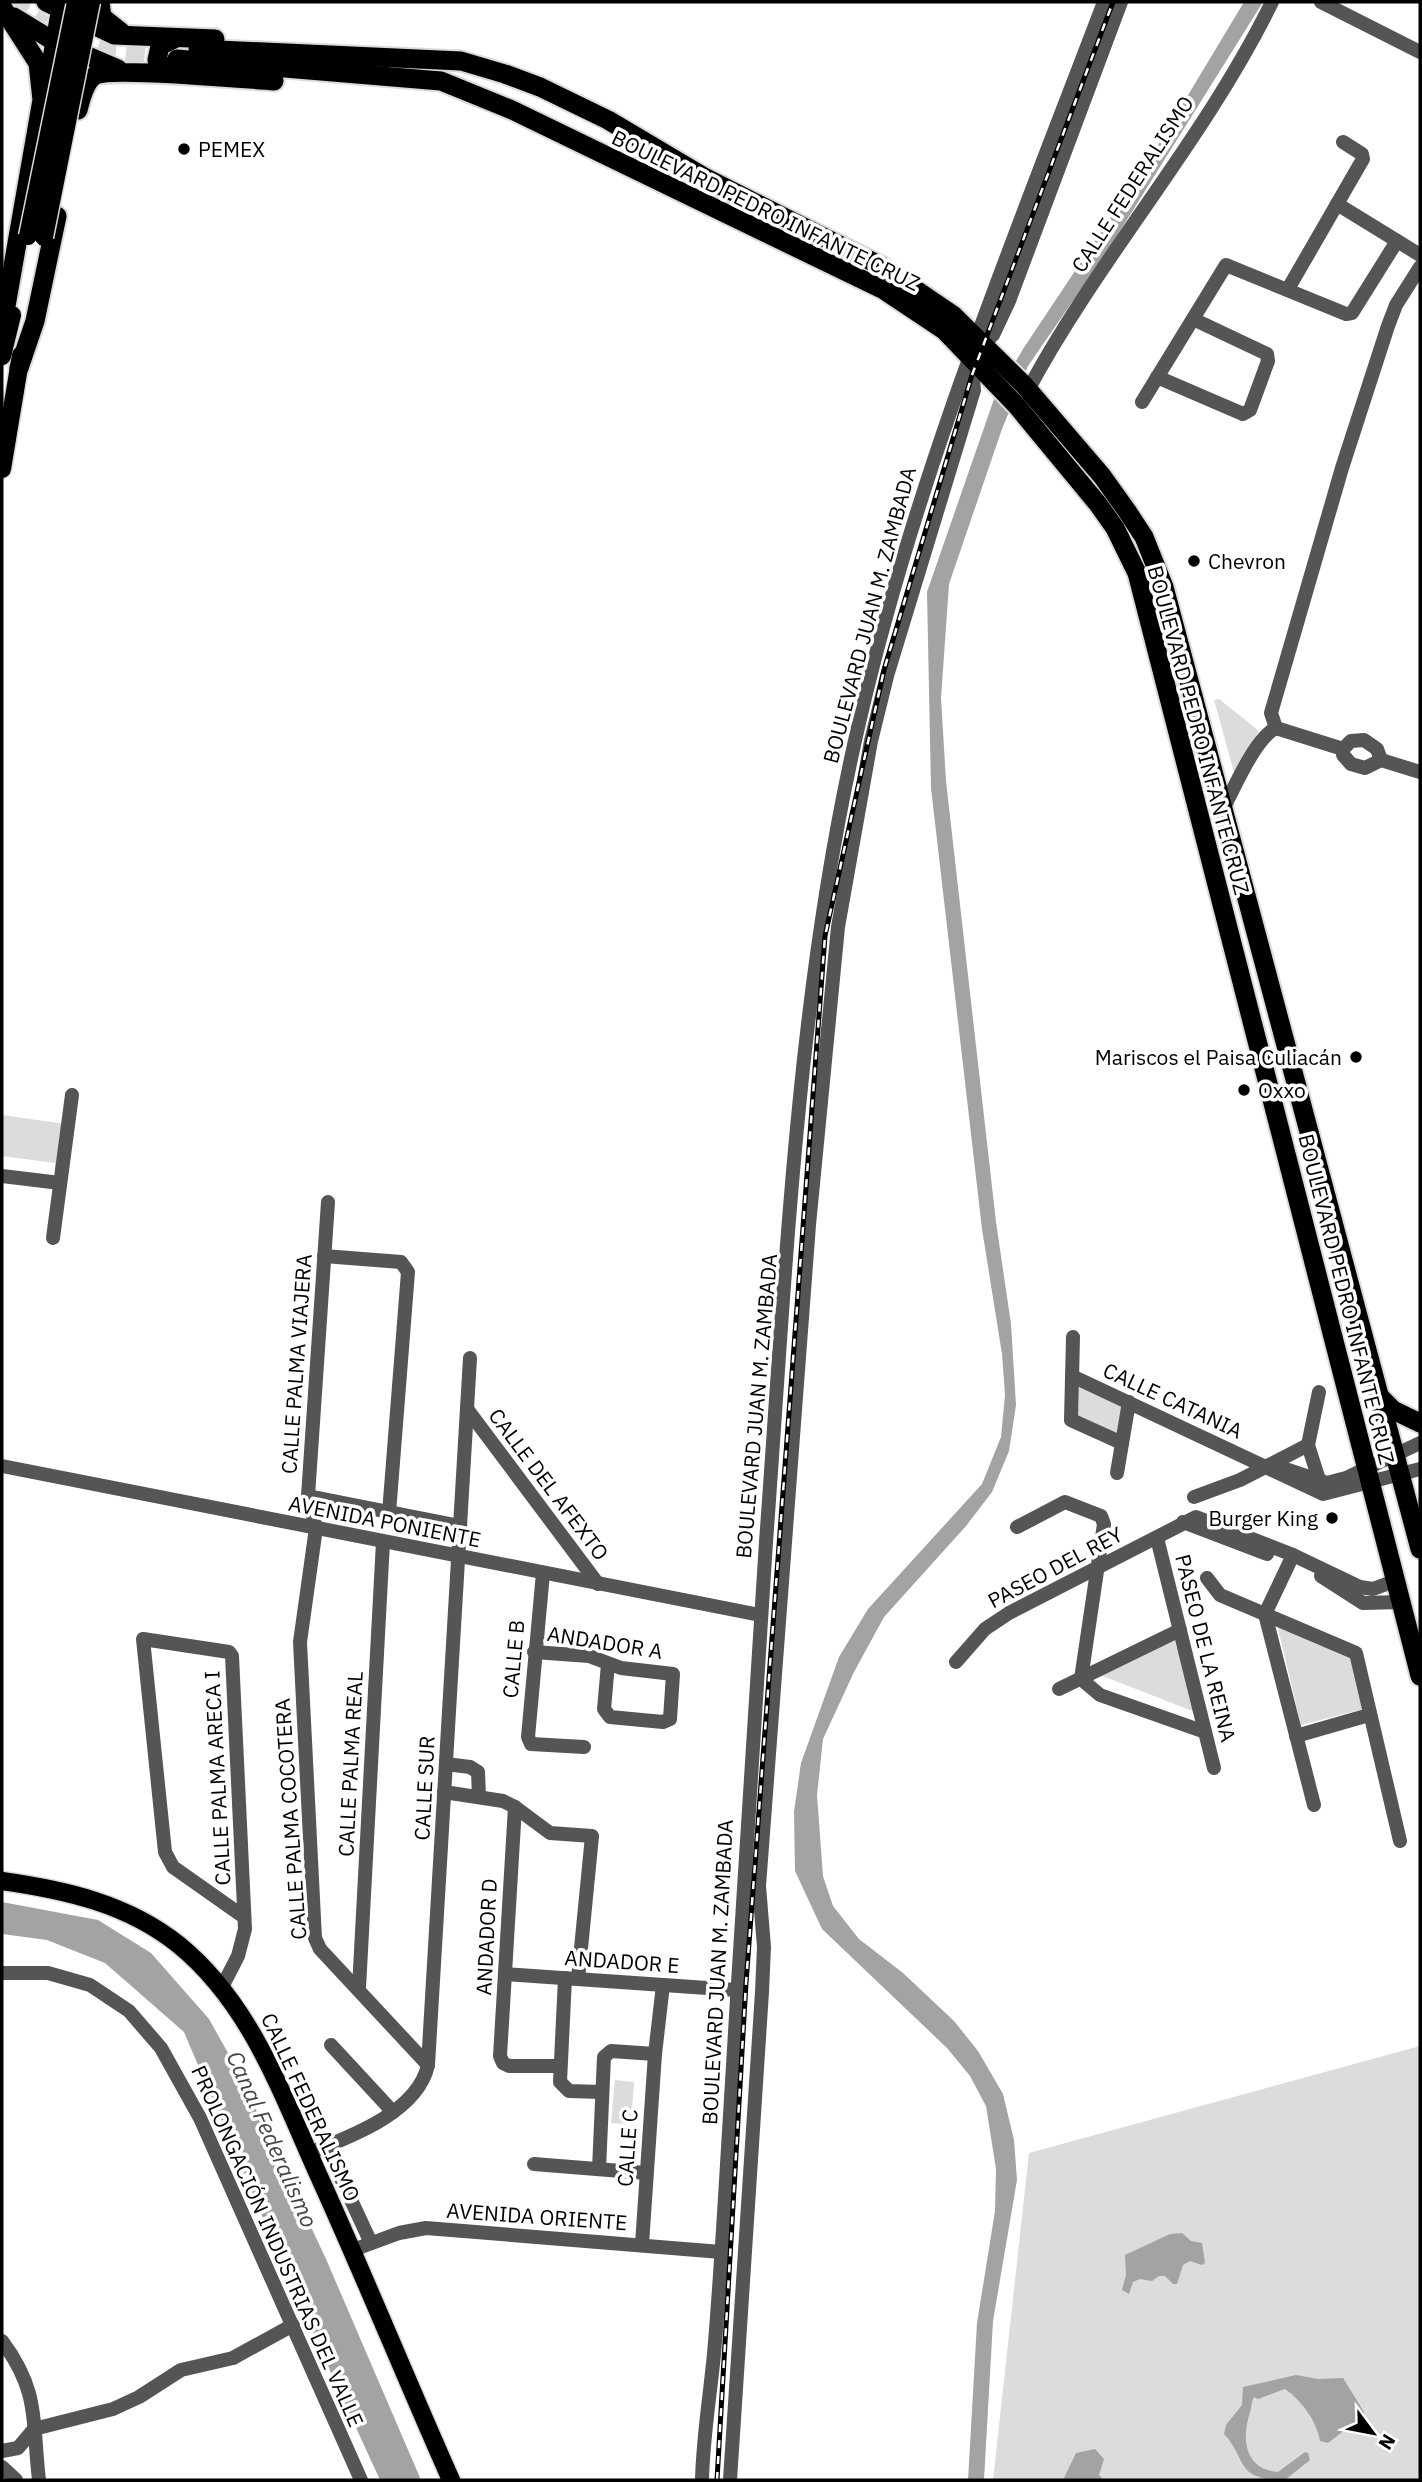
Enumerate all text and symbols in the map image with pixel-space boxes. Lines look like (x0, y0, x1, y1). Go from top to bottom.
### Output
street label: CALLE FEDERALISMO (1064, 90, 1200, 278)
street label: BOULEVARD PEDRO INFANTE CRUZ (607, 123, 925, 297)
place label: PEMEX (198, 135, 265, 163)
marker: PEMEX (176, 141, 192, 157)
street label: BOULEVARD JUAN M. ZAMBADA (816, 464, 922, 766)
place label: Chevron (1208, 547, 1286, 575)
marker: Chevron (1186, 553, 1202, 569)
street label: BOULEVARD PEDRO INFANTE CRUZ (1142, 562, 1256, 898)
place label: Mariscos el Paisa Culiacán (1095, 1043, 1342, 1071)
marker: Mariscos el Paisa Culiacán (1348, 1049, 1364, 1065)
place label: Oxxo (1258, 1076, 1306, 1104)
marker: Oxxo (1236, 1082, 1252, 1098)
street label: BOULEVARD PEDRO INFANTE CRUZ (1292, 1131, 1402, 1467)
street label: BOULEVARD JUAN M. ZAMBADA (729, 1252, 783, 1560)
street label: CALLE PALMA VIAJERA (274, 1253, 318, 1475)
street label: CALLE CATANIA (1099, 1355, 1247, 1445)
street label: CALLE DEL AFEXTO (483, 1402, 615, 1566)
street label: AVENIDA PONIENTE (286, 1489, 484, 1553)
place label: Burger King (1208, 1504, 1318, 1532)
marker: Burger King (1324, 1510, 1340, 1526)
street label: PASEO DEL REY (983, 1519, 1128, 1614)
street label: PASEO DE LA REINA (1169, 1551, 1243, 1745)
street label: CALLE B (496, 1619, 530, 1699)
street label: ANDADOR A (545, 1619, 665, 1665)
street label: CALLE PALMA ARECA I (197, 1670, 237, 1886)
street label: CALLE PALMA REAL (331, 1671, 369, 1857)
street label: CALLE PALMA COCOTERA (268, 1697, 312, 1941)
street label: CALLE SUR (407, 1735, 441, 1841)
street label: BOULEVARD JUAN M. ZAMBADA (695, 1819, 739, 2125)
street label: ANDADOR D (469, 1878, 503, 1996)
street label: ANDADOR E (564, 1943, 680, 1979)
street label: CALLE FEDERALISMO (255, 2008, 367, 2206)
water label: Canal Federalismo (221, 2046, 325, 2232)
street label: PROLONGACIÓN INDUSTRIAS DEL VALLE (185, 2061, 371, 2431)
street label: CALLE C (610, 2108, 644, 2188)
street label: AVENIDA ORIENTE (446, 2196, 628, 2236)
north arrow (1338, 2398, 1408, 2468)
text: N (1374, 2430, 1401, 2454)

